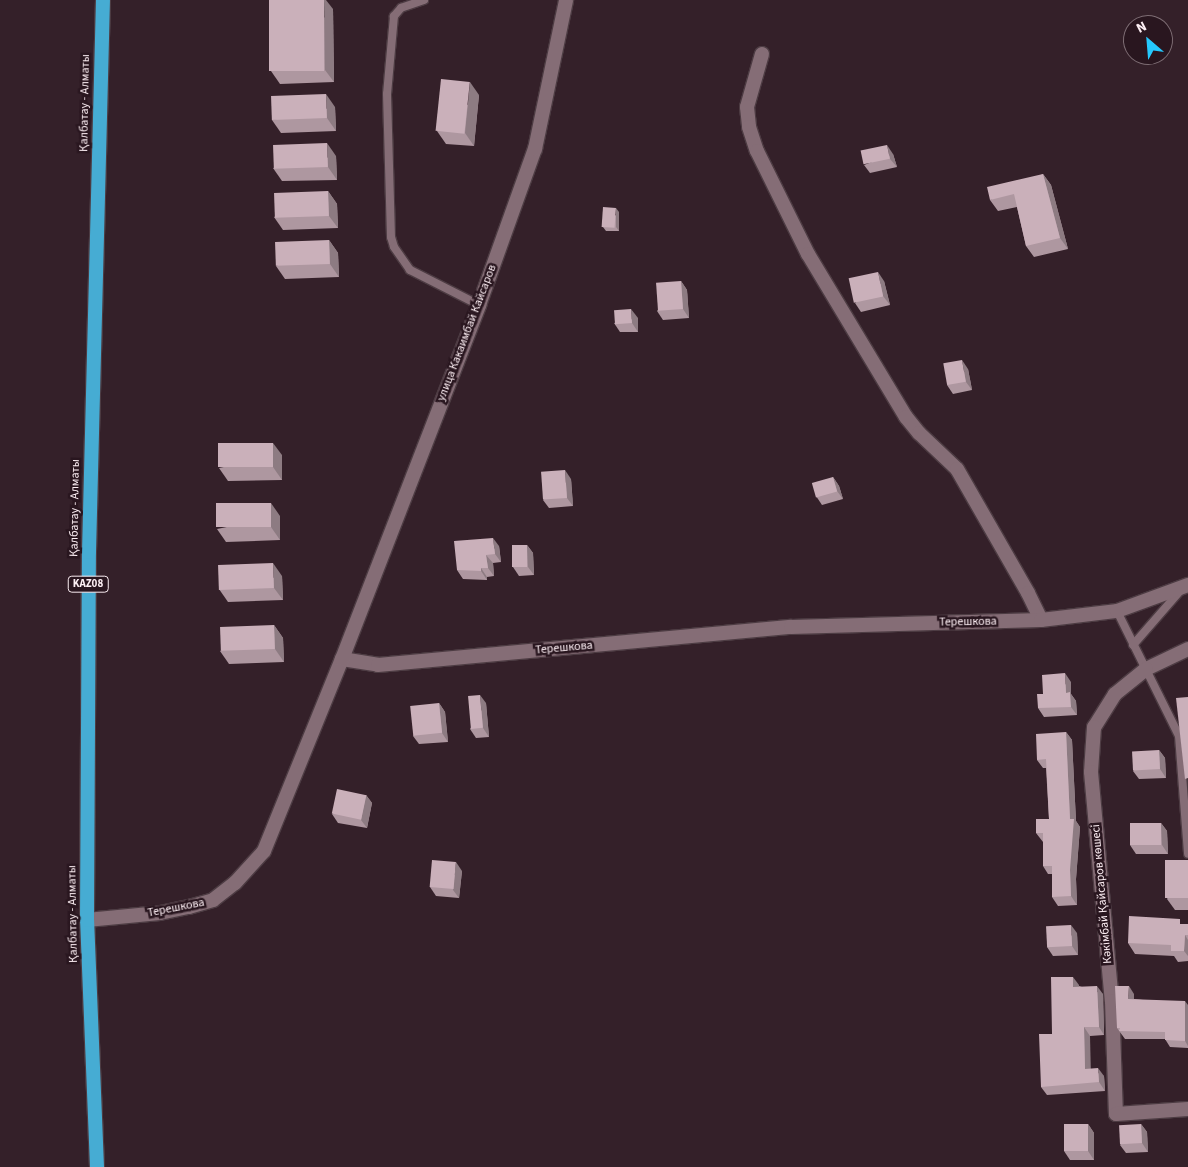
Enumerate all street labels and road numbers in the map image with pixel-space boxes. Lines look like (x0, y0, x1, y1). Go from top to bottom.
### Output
street label: Қалбатау - Алматы (77, 54, 93, 152)
street label: улица Какаимбай Кайсаров (434, 263, 500, 403)
street label: Қалбатау - Алматы (67, 459, 83, 557)
road number: KAZ08 (67, 576, 109, 592)
street label: Терешкова (939, 614, 997, 630)
street label: Терешкова (535, 638, 593, 658)
street label: Кәкімбай Қайсаров көшесі (1089, 824, 1115, 964)
street label: Қалбатау - Алматы (65, 865, 81, 963)
street label: Терешкова (146, 895, 206, 921)

